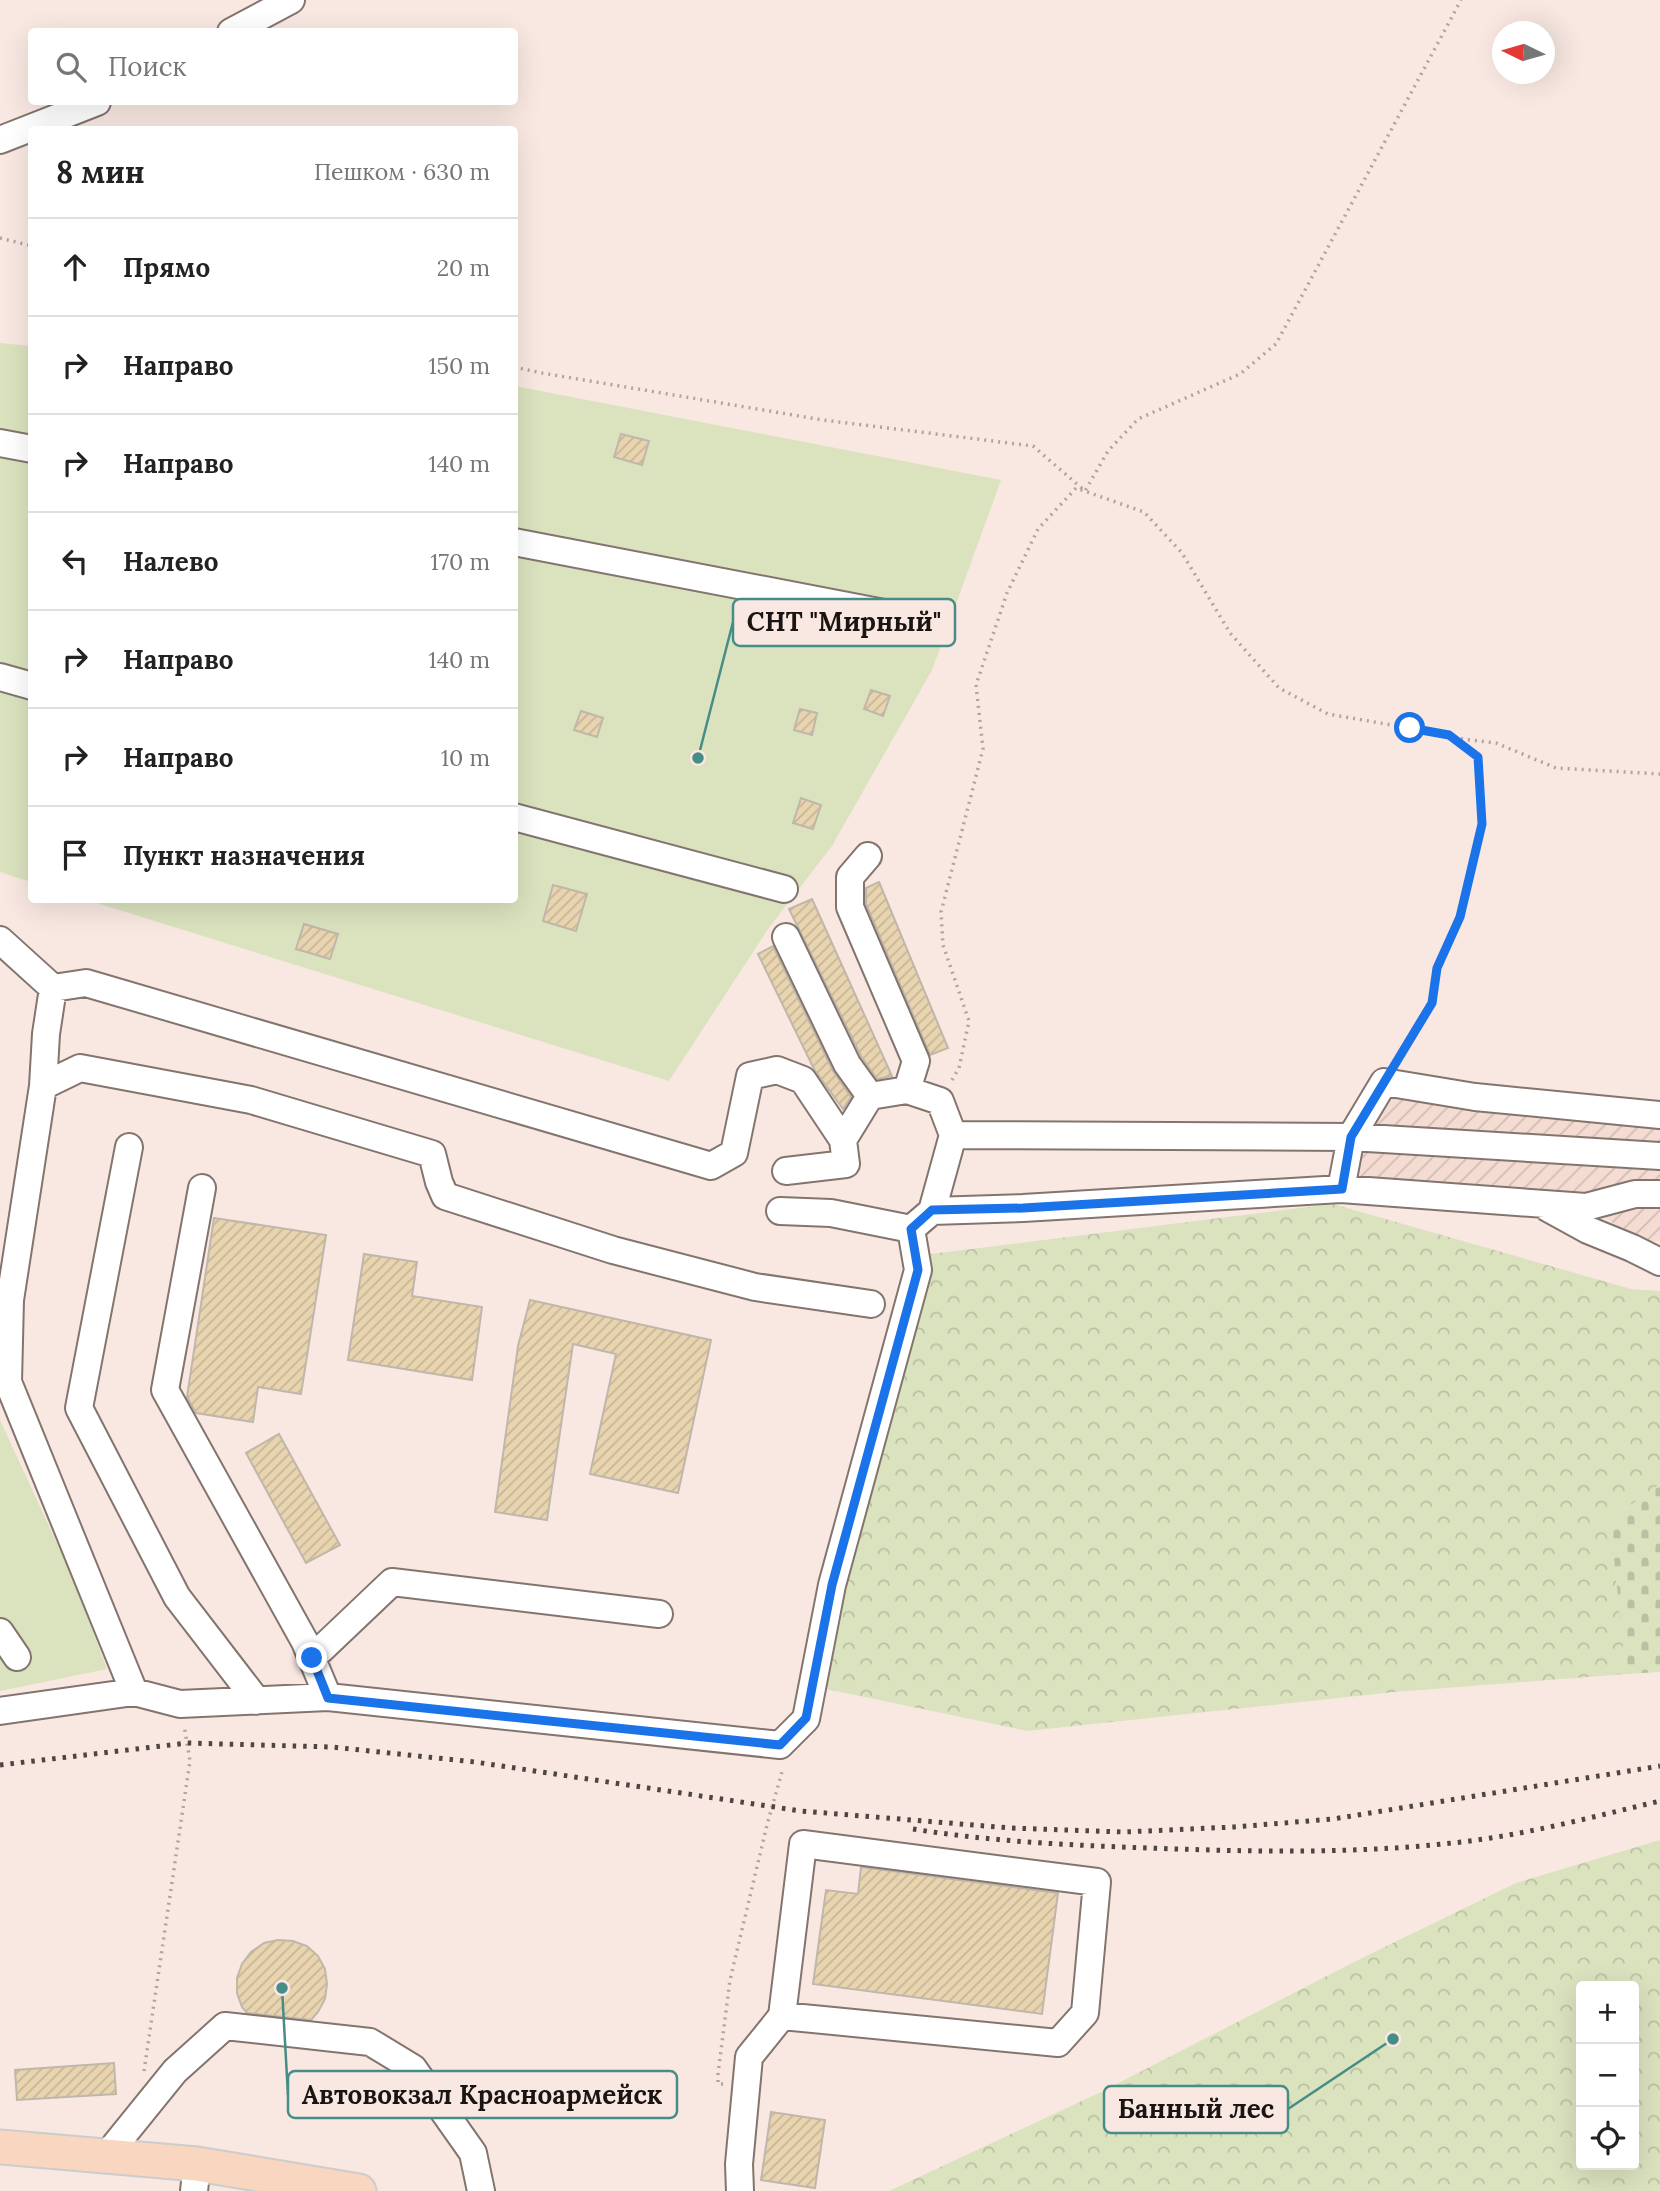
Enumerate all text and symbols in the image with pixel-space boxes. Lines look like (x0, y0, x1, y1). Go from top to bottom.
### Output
north arrow (1492, 21, 1555, 84)
search box (28, 28, 518, 105)
icon: search (52, 48, 90, 86)
text: Поиск (108, 50, 187, 83)
text: 8 мин (56, 153, 145, 191)
text: Пешком · 630 m (314, 157, 490, 186)
icon: ahead (56, 248, 94, 286)
text: Прямо (123, 251, 210, 284)
text: 20 m (437, 253, 490, 282)
icon: right (56, 346, 94, 384)
text: Направо (123, 349, 234, 382)
text: 150 m (428, 351, 490, 380)
icon: right (56, 444, 94, 482)
text: Направо (123, 447, 234, 480)
text: 140 m (428, 449, 490, 478)
icon: left (56, 542, 94, 580)
text: Налево (123, 545, 219, 578)
text: 170 m (430, 547, 490, 576)
callout: СНТ "Мирный" (733, 599, 955, 646)
text: СНТ "Мирный" (747, 605, 941, 638)
icon: right (56, 640, 94, 678)
text: Направо (123, 643, 234, 676)
text: 140 m (428, 645, 490, 674)
route start (1394, 712, 1425, 743)
icon: right (56, 738, 94, 776)
text: Направо (123, 741, 234, 774)
text: 10 m (441, 743, 490, 772)
icon: arrive (56, 836, 94, 874)
text: Пункт назначения (123, 839, 365, 872)
route end (296, 1642, 327, 1673)
map controls (1576, 1981, 1639, 2170)
button: + (1576, 1981, 1639, 2044)
button: − (1576, 2044, 1639, 2107)
callout: Автовокзал Красноармейск (288, 2071, 677, 2118)
text: Автовокзал Красноармейск (302, 2078, 662, 2111)
callout: Банный лес (1104, 2086, 1288, 2133)
text: Банный лес (1118, 2092, 1275, 2125)
button: locate (1576, 2107, 1639, 2170)

